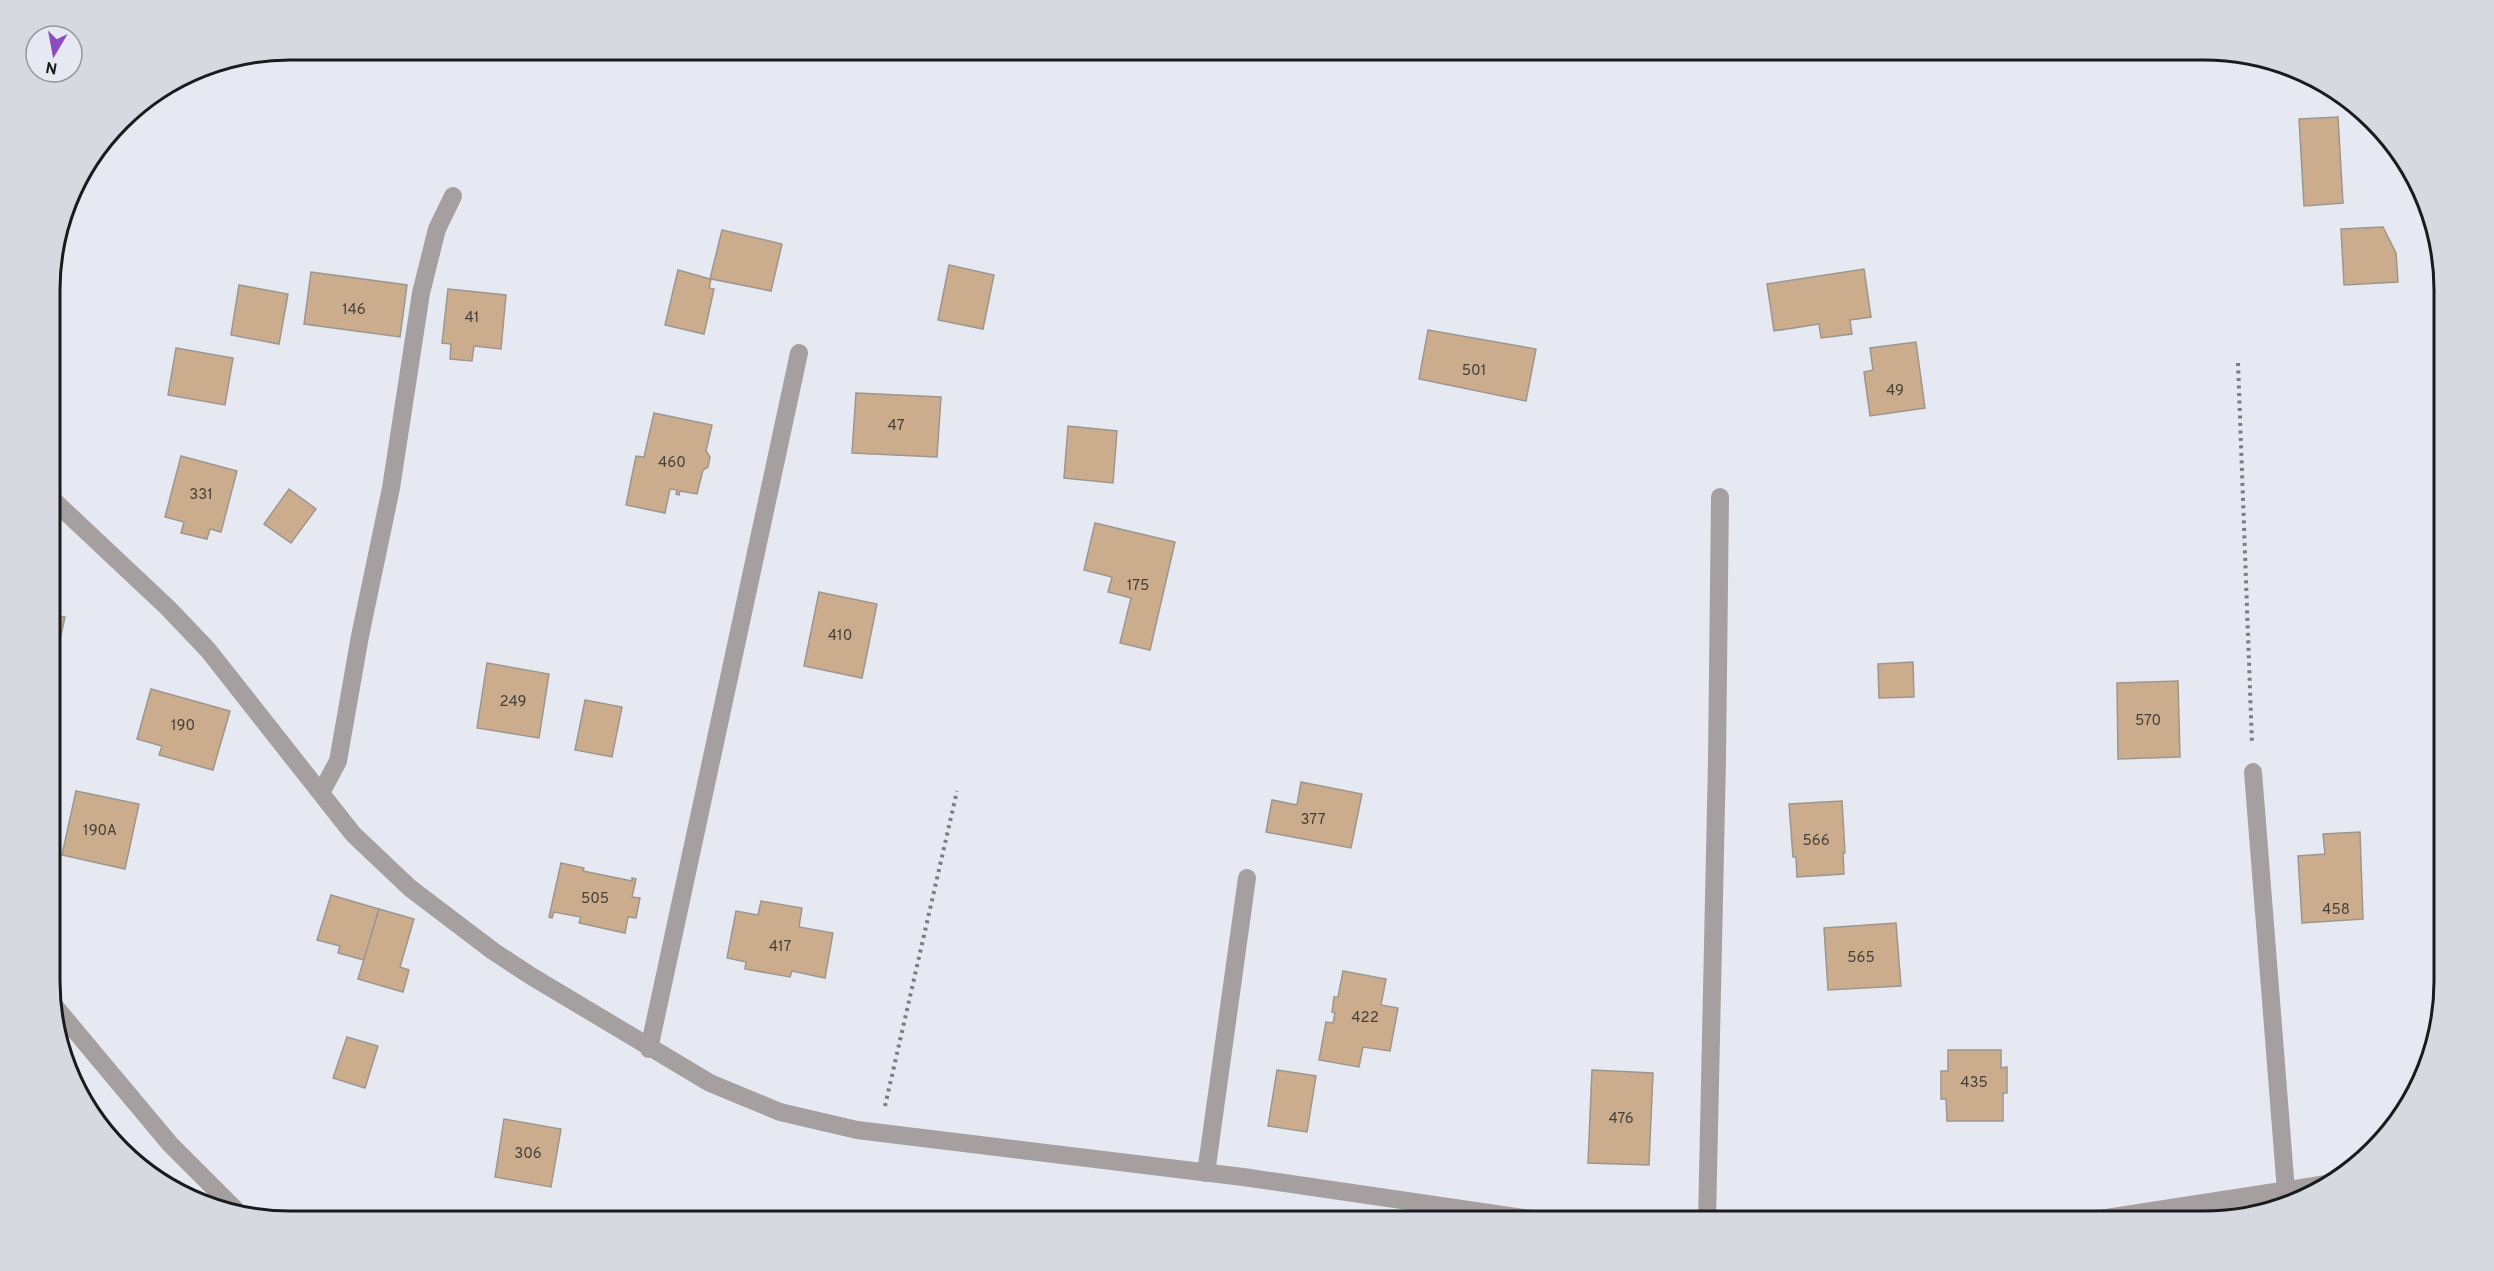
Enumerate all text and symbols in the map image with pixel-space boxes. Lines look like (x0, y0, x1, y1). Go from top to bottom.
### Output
north arrow (24, 24, 84, 84)
text: N (44, 56, 59, 78)
house number: 146 (342, 301, 366, 320)
house number: 41 (465, 309, 479, 328)
house number: 501 (1462, 362, 1486, 381)
house number: 49 (1886, 382, 1904, 401)
house number: 47 (888, 417, 905, 436)
house number: 460 (658, 454, 686, 473)
house number: 331 (189, 486, 213, 505)
house number: 175 (1127, 577, 1149, 596)
house number: 410 (828, 627, 852, 646)
house number: 249 (499, 693, 527, 712)
house number: 570 (2135, 712, 2161, 731)
house number: 190 (171, 717, 195, 736)
house number: 377 (1300, 811, 1326, 830)
house number: 190A (83, 822, 117, 841)
house number: 566 (1802, 832, 1830, 851)
house number: 505 (581, 890, 609, 909)
house number: 458 (2322, 901, 2350, 920)
house number: 417 (769, 938, 792, 957)
house number: 565 (1847, 949, 1875, 968)
house number: 422 (1351, 1009, 1379, 1028)
house number: 435 (1960, 1074, 1988, 1093)
house number: 476 (1608, 1110, 1634, 1129)
house number: 306 (514, 1145, 542, 1164)

